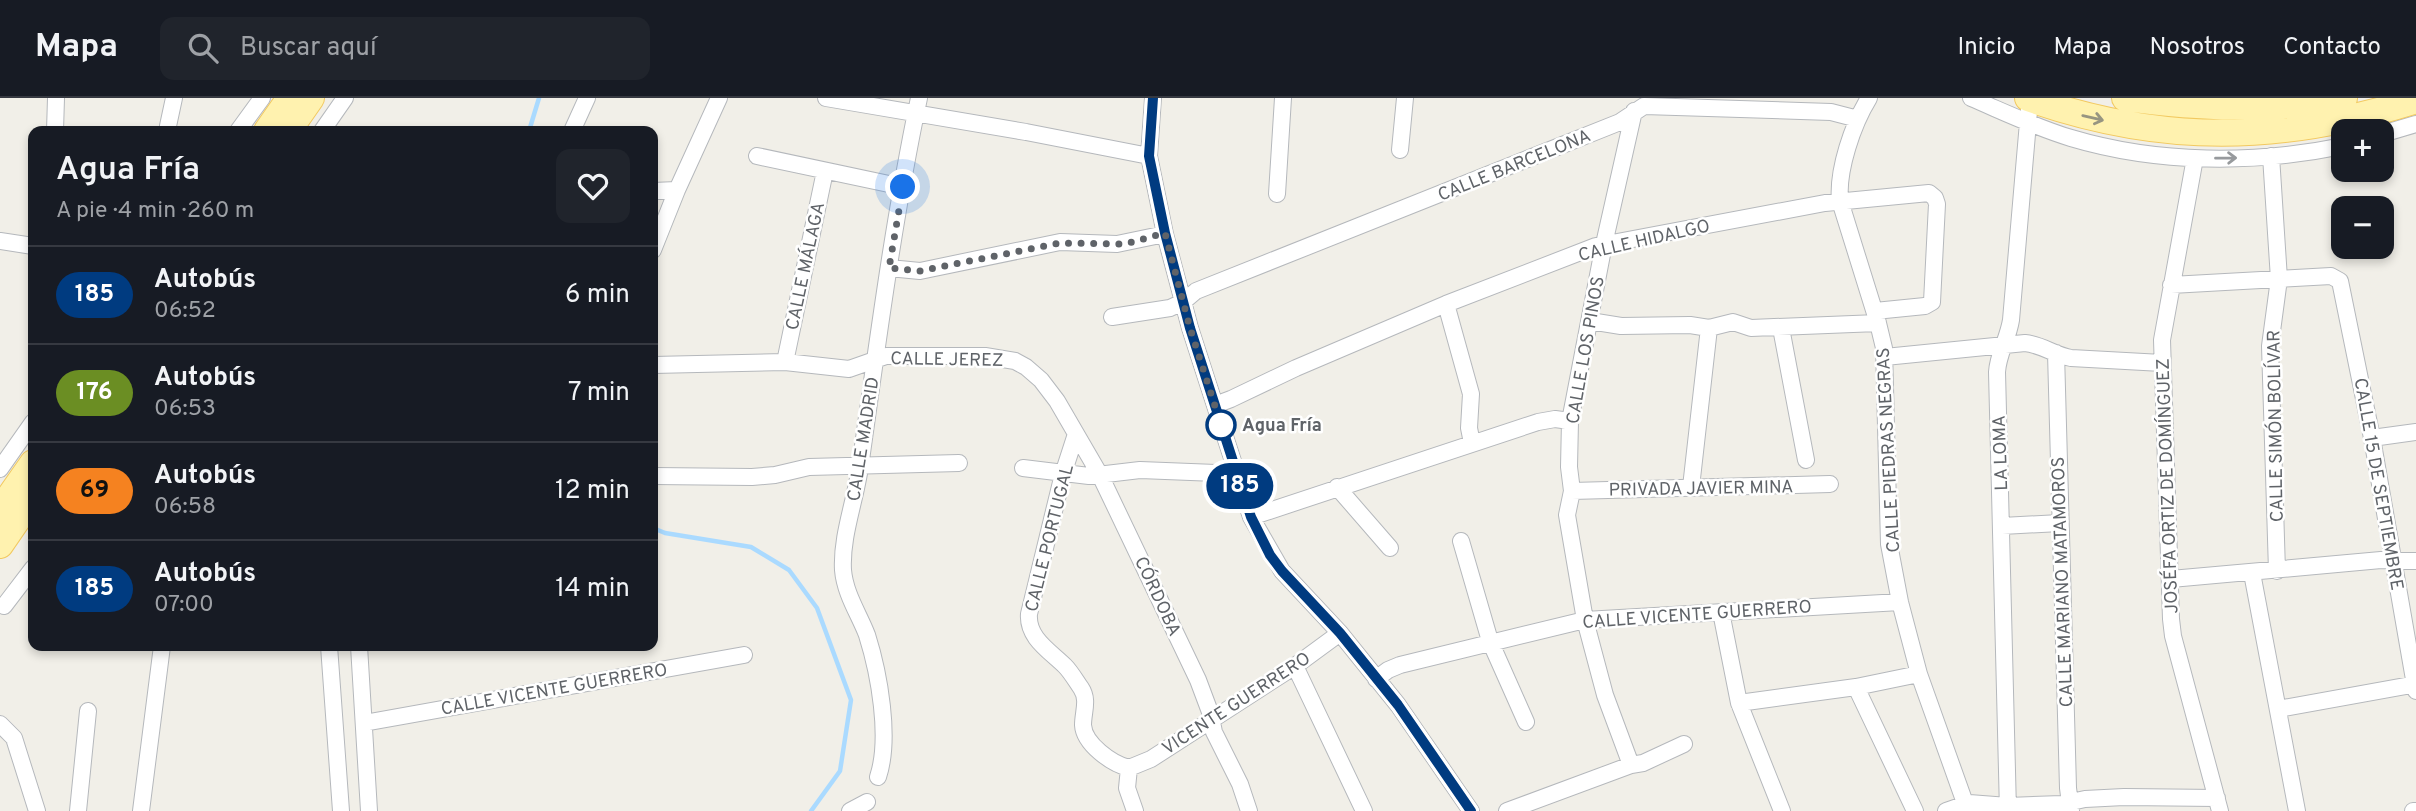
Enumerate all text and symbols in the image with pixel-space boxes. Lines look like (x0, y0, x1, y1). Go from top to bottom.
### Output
search box (160, 17, 650, 80)
text: Mapa (35, 27, 118, 69)
icon: search (184, 29, 222, 67)
text: Buscar aquí (240, 32, 377, 65)
text: Inicio (1958, 33, 2015, 63)
text: Mapa (2053, 33, 2112, 63)
text: Nosotros (2150, 33, 2245, 63)
text: Contacto (2283, 33, 2381, 63)
one-way arrow (2081, 112, 2104, 126)
map controls (2331, 119, 2394, 259)
button: + (2331, 119, 2394, 182)
street label: CALLE BARCELONA (1435, 125, 1594, 208)
button: heart (556, 149, 630, 223)
text: Agua Fría (56, 150, 200, 192)
one-way arrow (2214, 151, 2237, 164)
your location (885, 169, 920, 204)
button: − (2331, 196, 2394, 259)
text: A pie · 4 min · 260 m (56, 197, 254, 226)
street label: CALLE MÁLAGA (780, 200, 831, 332)
street label: CALLE HIDALGO (1576, 215, 1712, 268)
text: Autobús (154, 264, 256, 297)
street label: CALLE LOS PINOS (1562, 275, 1611, 426)
text: 6 min (565, 279, 630, 312)
text: 185 (75, 280, 114, 310)
text: 06:52 (154, 297, 216, 326)
street label: CALLE SIMÓN BOLÍVAR (2261, 330, 2290, 522)
street label: CALLE PIEDRAS NEGRAS (1873, 347, 1906, 553)
street label: CALLE JEREZ (890, 348, 1004, 373)
street label: JOSÉFA ORTIZ DE DOMÍNGUEZ (2151, 358, 2184, 614)
text: Autobús (154, 362, 256, 395)
street label: CALLE MADRID (843, 375, 886, 503)
street label: CALLE 15 DE SEPTIEMBRE (2348, 376, 2408, 592)
text: 7 min (568, 377, 630, 410)
text: 176 (76, 378, 113, 408)
text: 06:53 (154, 395, 216, 424)
marker: Agua Fría (1206, 410, 1236, 440)
place label: Agua Fría (1242, 415, 1322, 438)
street label: LA LOMA (1989, 415, 2014, 491)
street label: CALLE MARIANO MATAMOROS (2048, 456, 2079, 708)
text: Autobús (154, 460, 256, 493)
street label: CALLE PORTUGAL (1021, 462, 1080, 614)
line badge: 185 (1200, 463, 1280, 509)
text: 185 (1220, 471, 1260, 501)
text: 12 min (555, 475, 630, 508)
text: 69 (80, 476, 109, 506)
street label: PRIVADA JAVIER MINA (1608, 476, 1794, 503)
text: 06:58 (154, 493, 216, 522)
street label: CÓRDOBA (1128, 552, 1187, 640)
text: Autobús (154, 558, 256, 591)
text: 14 min (555, 573, 630, 606)
text: 185 (75, 574, 114, 604)
text: 07:00 (154, 591, 214, 620)
street label: CALLE VICENTE GUERRERO (1582, 596, 1813, 635)
street label: VICENTE GUERRERO (1158, 648, 1315, 761)
street label: CALLE VICENTE GUERRERO (439, 659, 669, 722)

